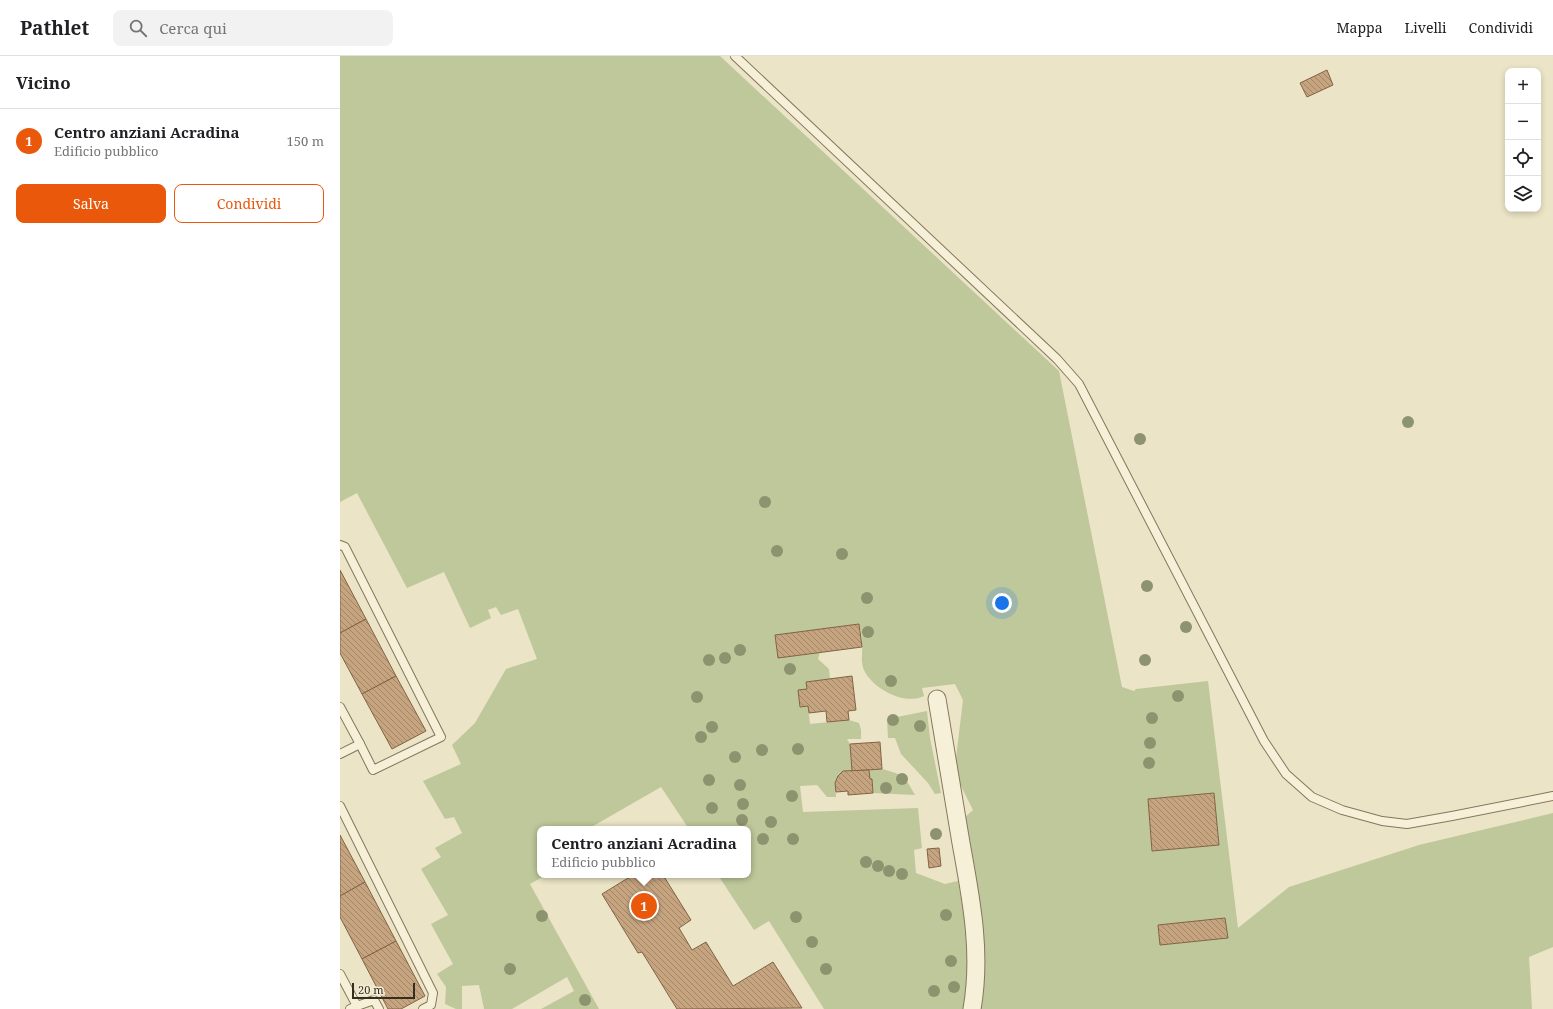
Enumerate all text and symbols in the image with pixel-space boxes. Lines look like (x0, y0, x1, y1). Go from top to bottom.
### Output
search box (113, 10, 393, 46)
text: Pathlet (20, 15, 89, 41)
icon: search (127, 17, 149, 39)
text: Cerca qui (159, 18, 227, 38)
text: Mappa (1336, 18, 1383, 37)
text: Livelli (1405, 18, 1447, 37)
text: Condividi (1469, 18, 1533, 37)
map controls (1505, 68, 1541, 212)
button: + (1505, 68, 1541, 104)
text: Vicino (16, 71, 71, 94)
button: − (1505, 104, 1541, 140)
text: Centro anziani Acradina (54, 122, 240, 142)
text: 1 (25, 132, 33, 150)
text: 150 m (287, 132, 324, 150)
button: locate (1505, 140, 1541, 176)
text: Edificio pubblico (54, 142, 159, 160)
button: layers (1505, 176, 1541, 212)
button: Salva (16, 184, 166, 223)
button: Condividi (174, 184, 324, 223)
your location (992, 593, 1012, 613)
popup (537, 826, 751, 878)
text: Centro anziani Acradina (551, 833, 737, 853)
text: Edificio pubblico (551, 853, 656, 871)
pin: 1 (631, 891, 657, 921)
scale bar (352, 981, 415, 1000)
text: 20 m (358, 982, 384, 997)

